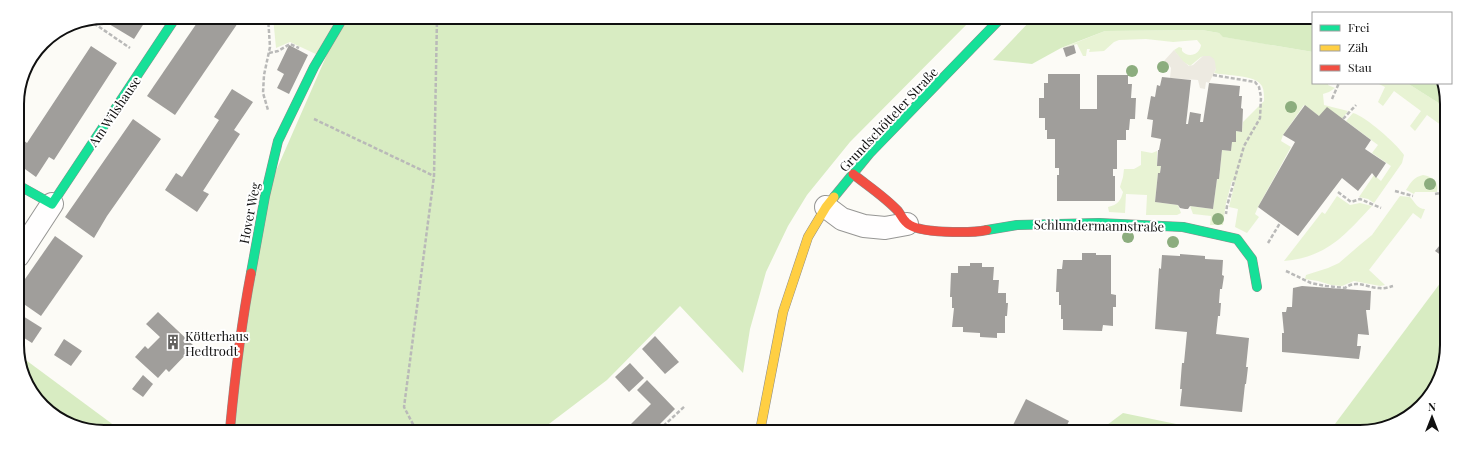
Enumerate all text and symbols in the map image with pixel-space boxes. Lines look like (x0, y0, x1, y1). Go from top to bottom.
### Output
legend (1312, 12, 1452, 84)
text: Frei (1348, 19, 1370, 35)
text: Zäh (1348, 39, 1368, 55)
text: Stau (1348, 59, 1372, 75)
street label: Grundschötteler Straße (835, 63, 941, 175)
street label: Am Wilshause (84, 72, 144, 150)
street label: Hover Weg (235, 181, 263, 245)
street label: Schlundermannstraße (1034, 215, 1165, 235)
place label: Kötterhaus Hedtrodt (185, 327, 249, 359)
building icon: Kötterhaus Hedtrodt (164, 333, 182, 351)
north arrow (1412, 397, 1452, 437)
text: N (1428, 399, 1436, 414)

